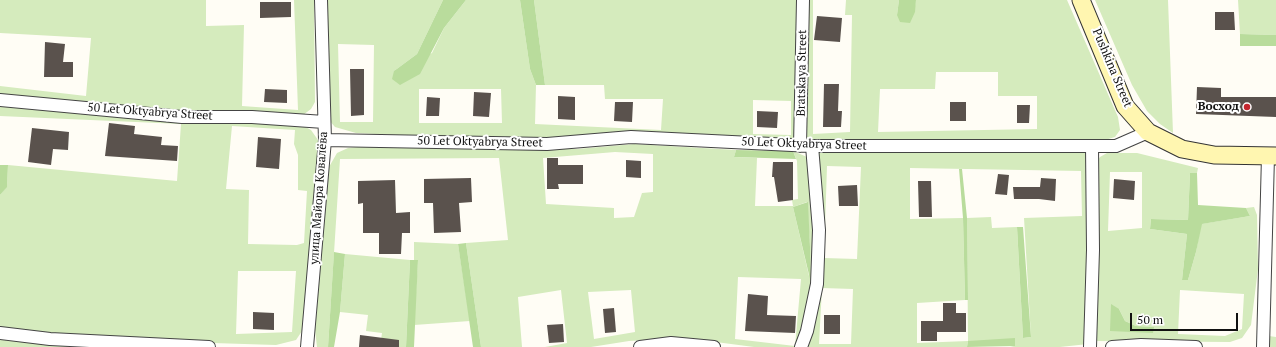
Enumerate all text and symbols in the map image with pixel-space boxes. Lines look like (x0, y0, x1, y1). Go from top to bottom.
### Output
street label: Pushkina Street (1089, 26, 1135, 110)
street label: Bratskaya Street (794, 29, 810, 117)
street label: 50 Let Oktyabrya Street (87, 100, 213, 124)
place label: Восход (1198, 100, 1239, 114)
marker: Восход (1242, 102, 1252, 112)
street label: улица Майора Ковалёва (307, 131, 331, 265)
street label: 50 Let Oktyabrya Street (417, 134, 543, 150)
street label: 50 Let Oktyabrya Street (741, 135, 867, 153)
scale bar (1132, 305, 1240, 331)
text: 50 m (1137, 312, 1163, 327)

